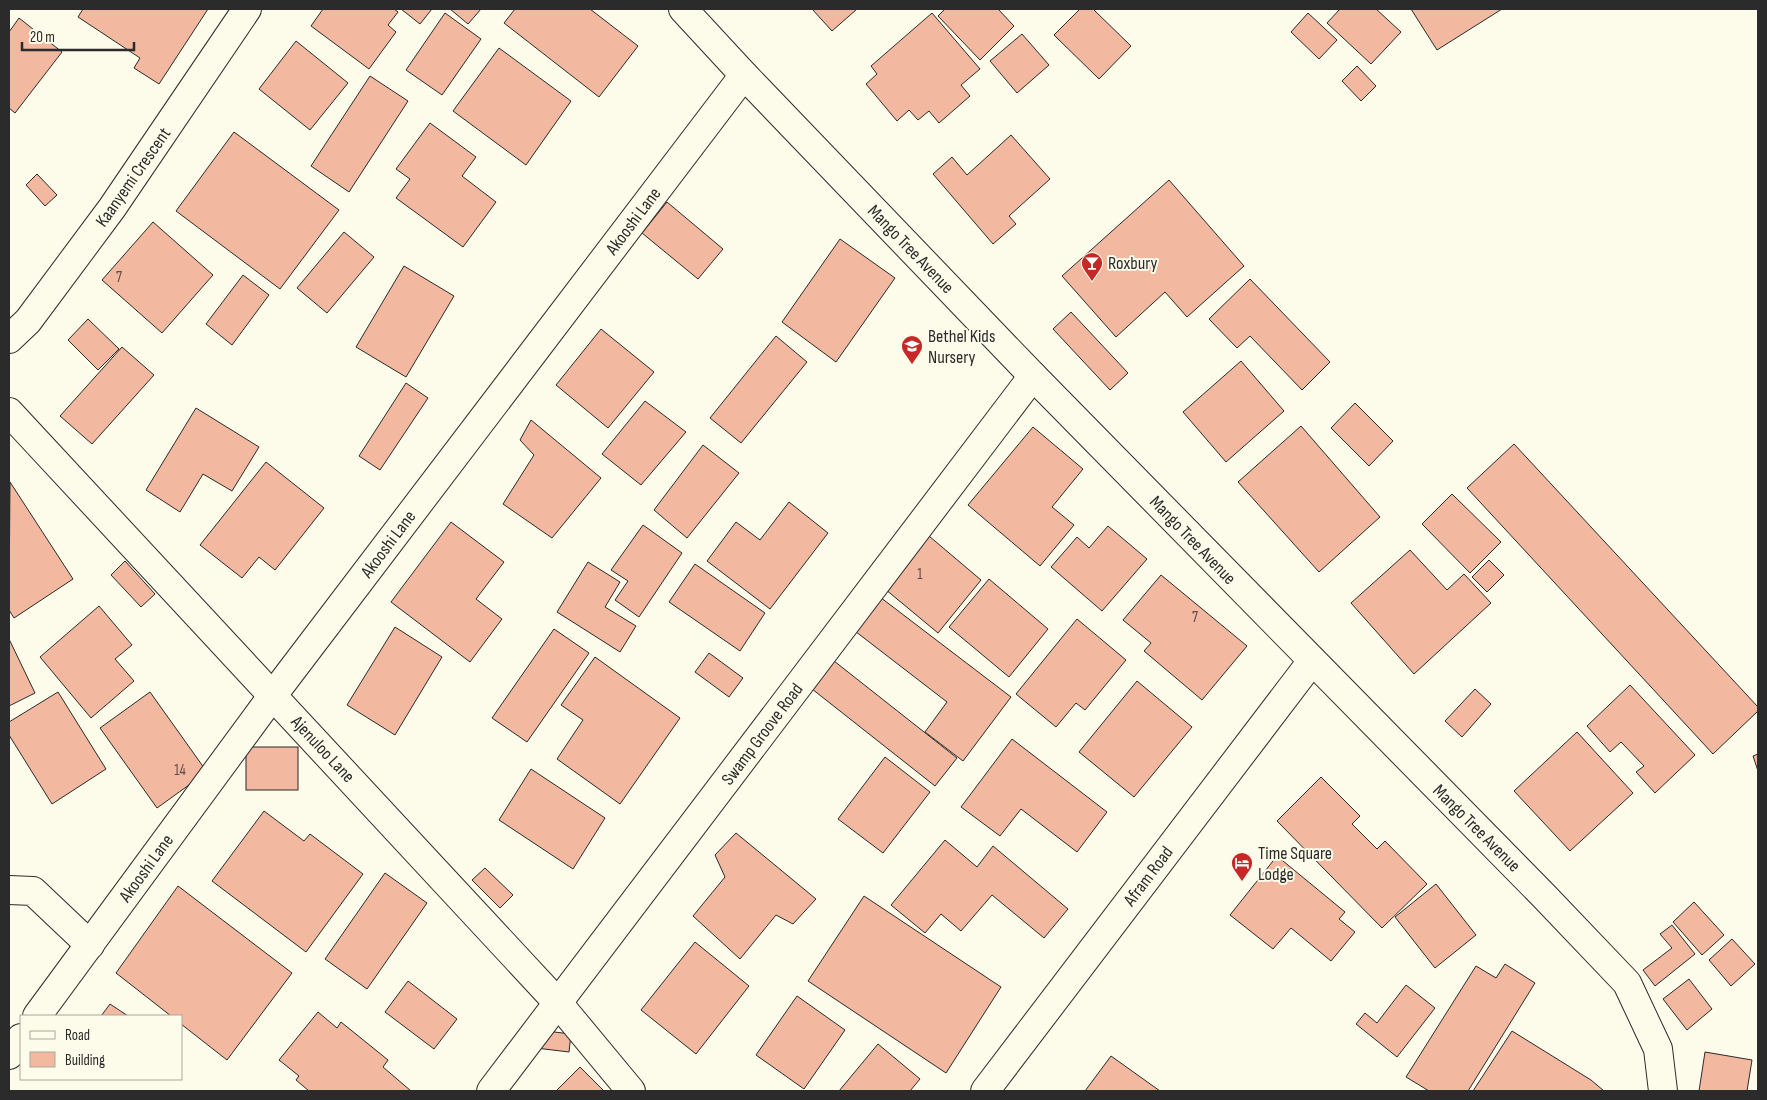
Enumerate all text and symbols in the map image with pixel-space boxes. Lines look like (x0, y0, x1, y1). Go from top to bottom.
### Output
scale bar (22, 20, 135, 52)
text: 20 m (30, 28, 55, 47)
street label: Kaanyemi Crescent (91, 123, 176, 231)
street label: Akooshi Lane (601, 184, 665, 260)
street label: Mango Tree Avenue (863, 201, 958, 298)
bar icon: Roxbury (1080, 251, 1104, 282)
place label: Roxbury (1108, 253, 1157, 274)
house number: 7 (116, 268, 122, 287)
place label: Bethel Kids Nursery (928, 326, 995, 368)
school or university icon: Bethel Kids Nursery (900, 334, 924, 365)
street label: Mango Tree Avenue (1145, 492, 1240, 589)
street label: Akooshi Lane (356, 507, 420, 583)
house number: 1 (917, 565, 923, 584)
house number: 7 (1192, 608, 1198, 627)
street label: Swamp Groove Road (717, 679, 807, 789)
street label: Ajenuloo Lane (286, 711, 359, 787)
house number: 14 (174, 761, 186, 780)
street label: Mango Tree Avenue (1429, 780, 1525, 876)
street label: Akooshi Lane (114, 830, 178, 907)
street label: Afram Road (1119, 842, 1178, 911)
place label: Time Square Lodge (1258, 843, 1332, 885)
hotel icon: Time Square Lodge (1230, 851, 1254, 882)
legend (20, 1015, 182, 1080)
text: Road (65, 1026, 90, 1045)
text: Building (65, 1051, 105, 1070)

